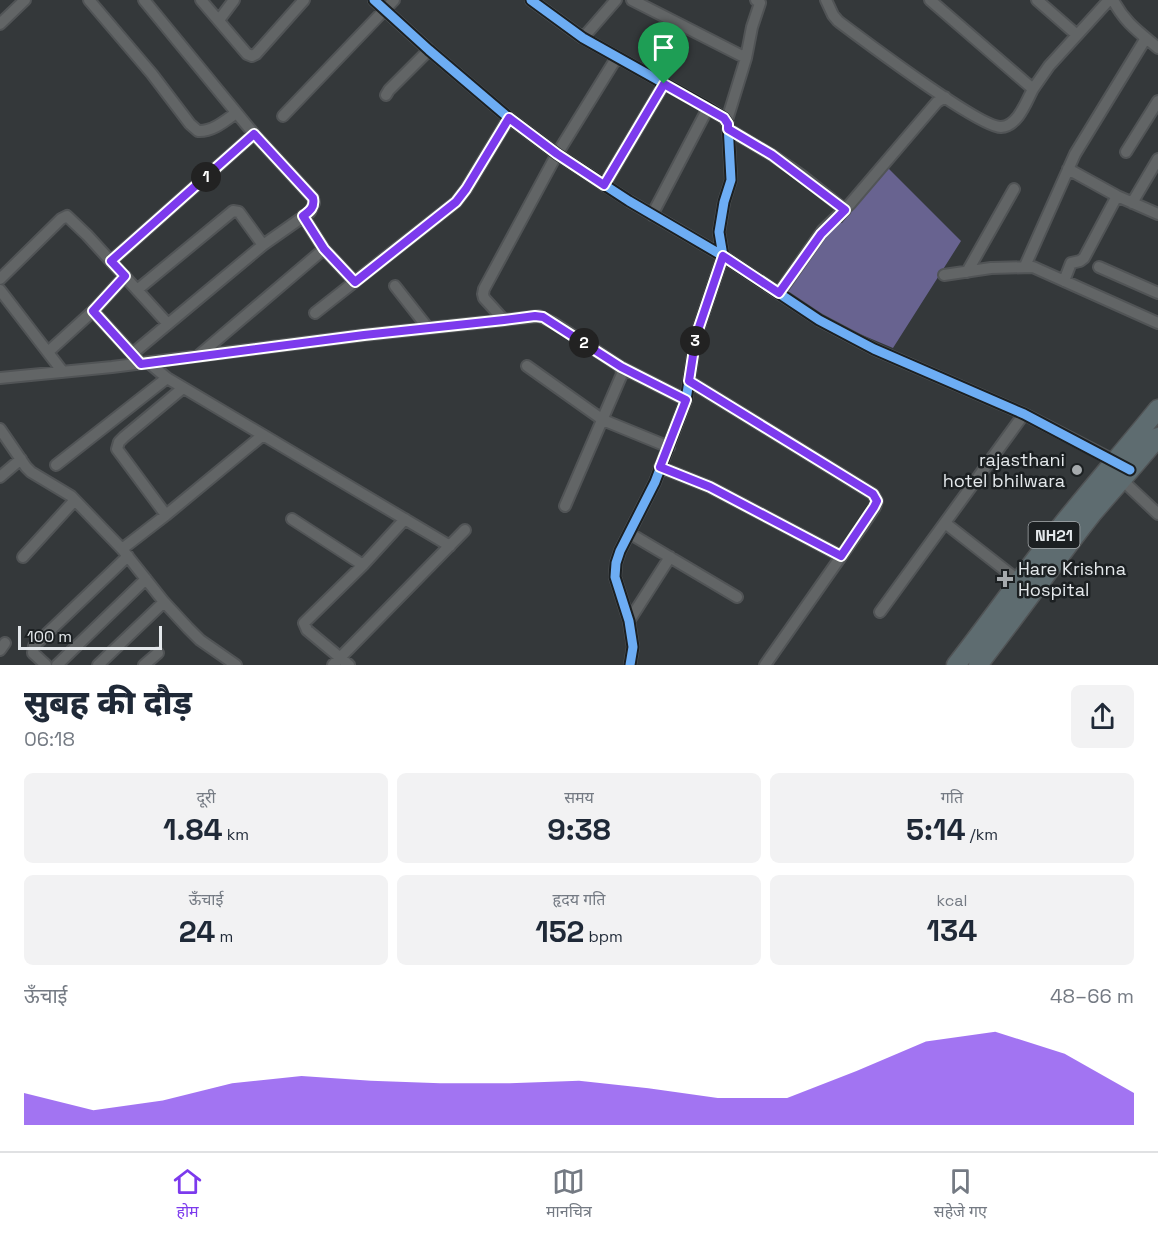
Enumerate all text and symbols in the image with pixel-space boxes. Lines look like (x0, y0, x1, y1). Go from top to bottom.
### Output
pin (638, 22, 689, 84)
icon: arrive (647, 31, 680, 64)
pin: 1 (191, 162, 221, 192)
text: 1 (202, 166, 210, 187)
pin: 3 (680, 326, 710, 356)
pin: 2 (569, 328, 599, 358)
text: 3 (690, 330, 700, 351)
text: 2 (579, 332, 589, 353)
place label: rajasthani hotel bhilwara (943, 448, 1065, 492)
marker: rajasthani hotel bhilwara (1070, 463, 1084, 477)
road number: NH21 (1028, 522, 1080, 548)
place label: Hare Krishna Hospital (1018, 557, 1126, 601)
marker: Hare Krishna Hospital (996, 570, 1014, 588)
scale bar (18, 623, 162, 650)
text: 100 m (27, 626, 72, 647)
text: सुबह की दौड़ (24, 682, 192, 724)
button: share (1071, 685, 1134, 748)
text: 06:18 (24, 726, 75, 752)
text: दूरी (196, 787, 216, 808)
text: समय (564, 787, 594, 808)
text: गति (941, 787, 963, 808)
text: 1.84 (163, 810, 223, 849)
text: 9:38 (547, 810, 611, 849)
text: 5:14 (906, 810, 966, 849)
text: km (223, 824, 249, 845)
text: /km (966, 824, 998, 845)
text: ऊँचाई (189, 889, 223, 910)
text: हृदय गति (553, 889, 605, 910)
text: kcal (937, 890, 967, 911)
text: 134 (927, 911, 977, 950)
text: 24 (179, 912, 215, 951)
text: 152 (535, 912, 584, 951)
text: m (215, 926, 233, 947)
text: bpm (584, 926, 623, 947)
text: ऊँचाई (24, 983, 67, 1009)
text: 48–66 m (1050, 983, 1134, 1009)
tab: होम (171, 1165, 204, 1224)
tab: मानचित्र (546, 1165, 592, 1224)
tab: सहेजे गए (934, 1165, 987, 1224)

